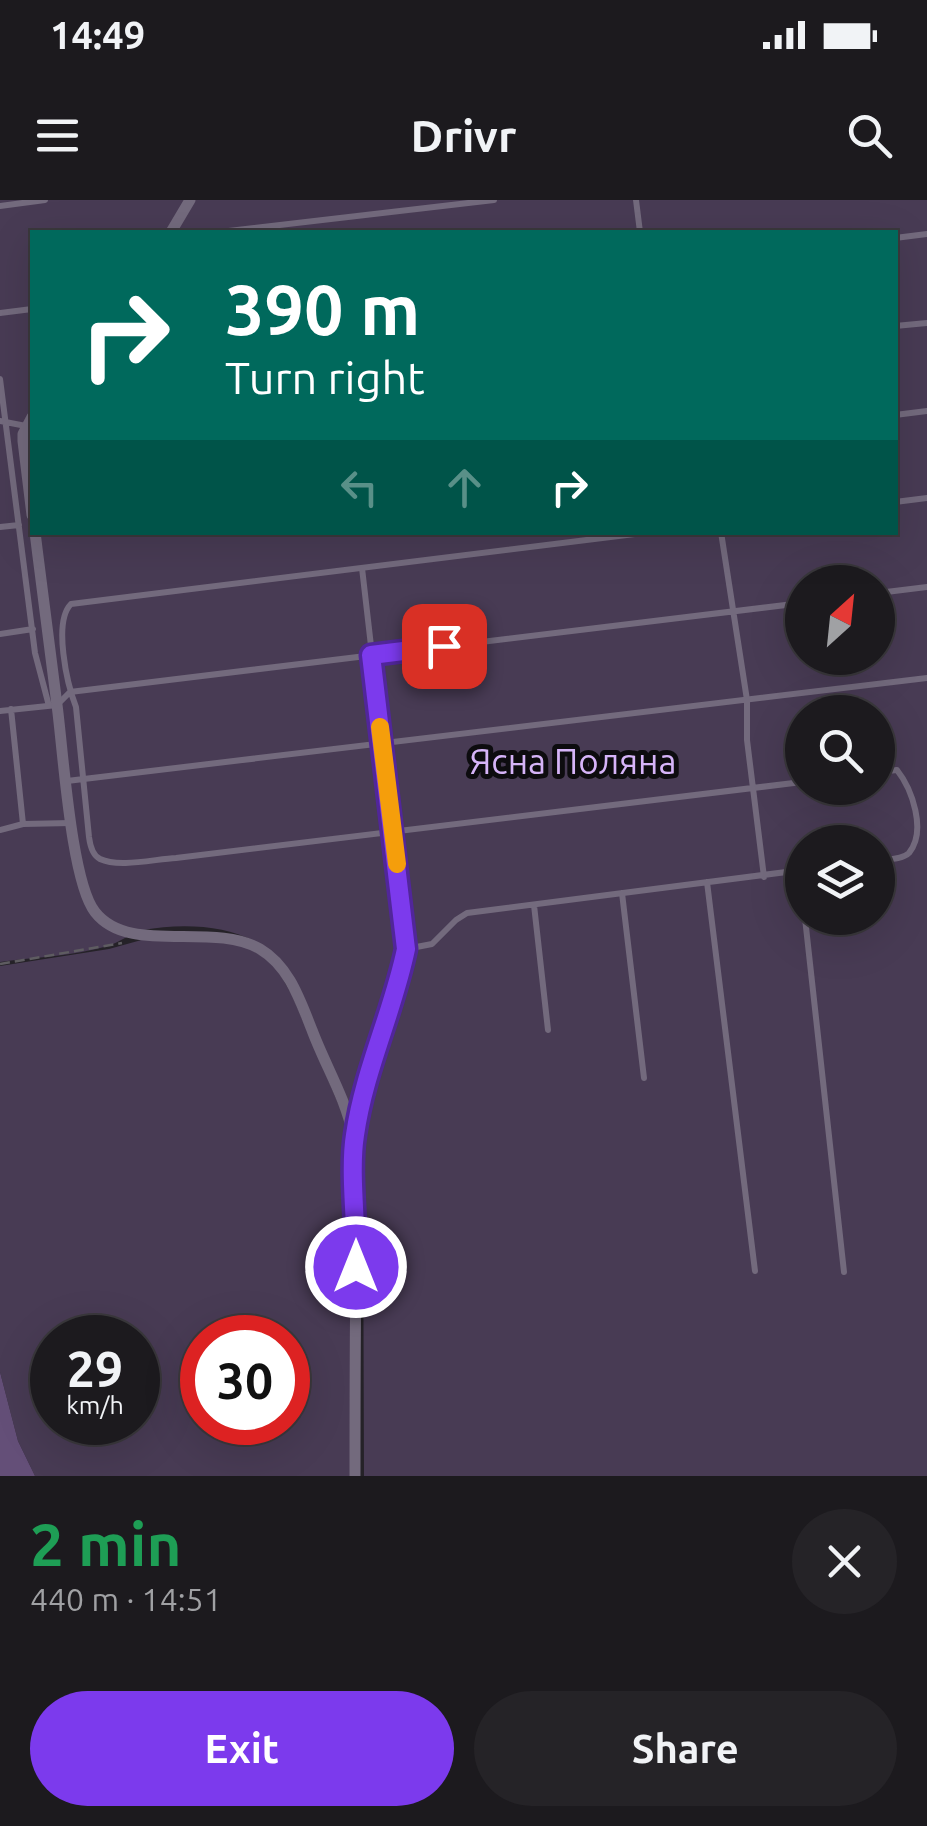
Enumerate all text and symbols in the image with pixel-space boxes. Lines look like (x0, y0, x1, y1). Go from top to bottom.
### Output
text: 14:49 (50, 14, 145, 56)
icon: menu (30, 108, 85, 163)
icon: search (842, 108, 897, 163)
text: Drivr (411, 110, 516, 161)
icon: right (60, 270, 190, 400)
text: 390 m (225, 270, 420, 348)
text: Turn right (225, 352, 425, 403)
icon: left (332, 460, 387, 515)
icon: ahead (437, 460, 492, 515)
icon: right (542, 460, 597, 515)
north arrow (785, 565, 895, 675)
map controls (785, 565, 895, 935)
pin (402, 604, 487, 689)
icon: arrive (417, 619, 472, 674)
button: search (785, 695, 895, 805)
park label: Ясна Поляна (470, 741, 676, 781)
button: layers (785, 825, 895, 935)
position arrow (304, 1215, 408, 1319)
speed limit sign: 30 (180, 1315, 310, 1445)
text: 29 (67, 1340, 123, 1396)
text: km/h (66, 1391, 124, 1419)
button: close (792, 1509, 897, 1614)
text: 2 min (30, 1510, 182, 1577)
text: 440 m · 14:51 (30, 1581, 222, 1617)
button: Exit (30, 1691, 454, 1806)
button: Share (474, 1691, 897, 1806)

